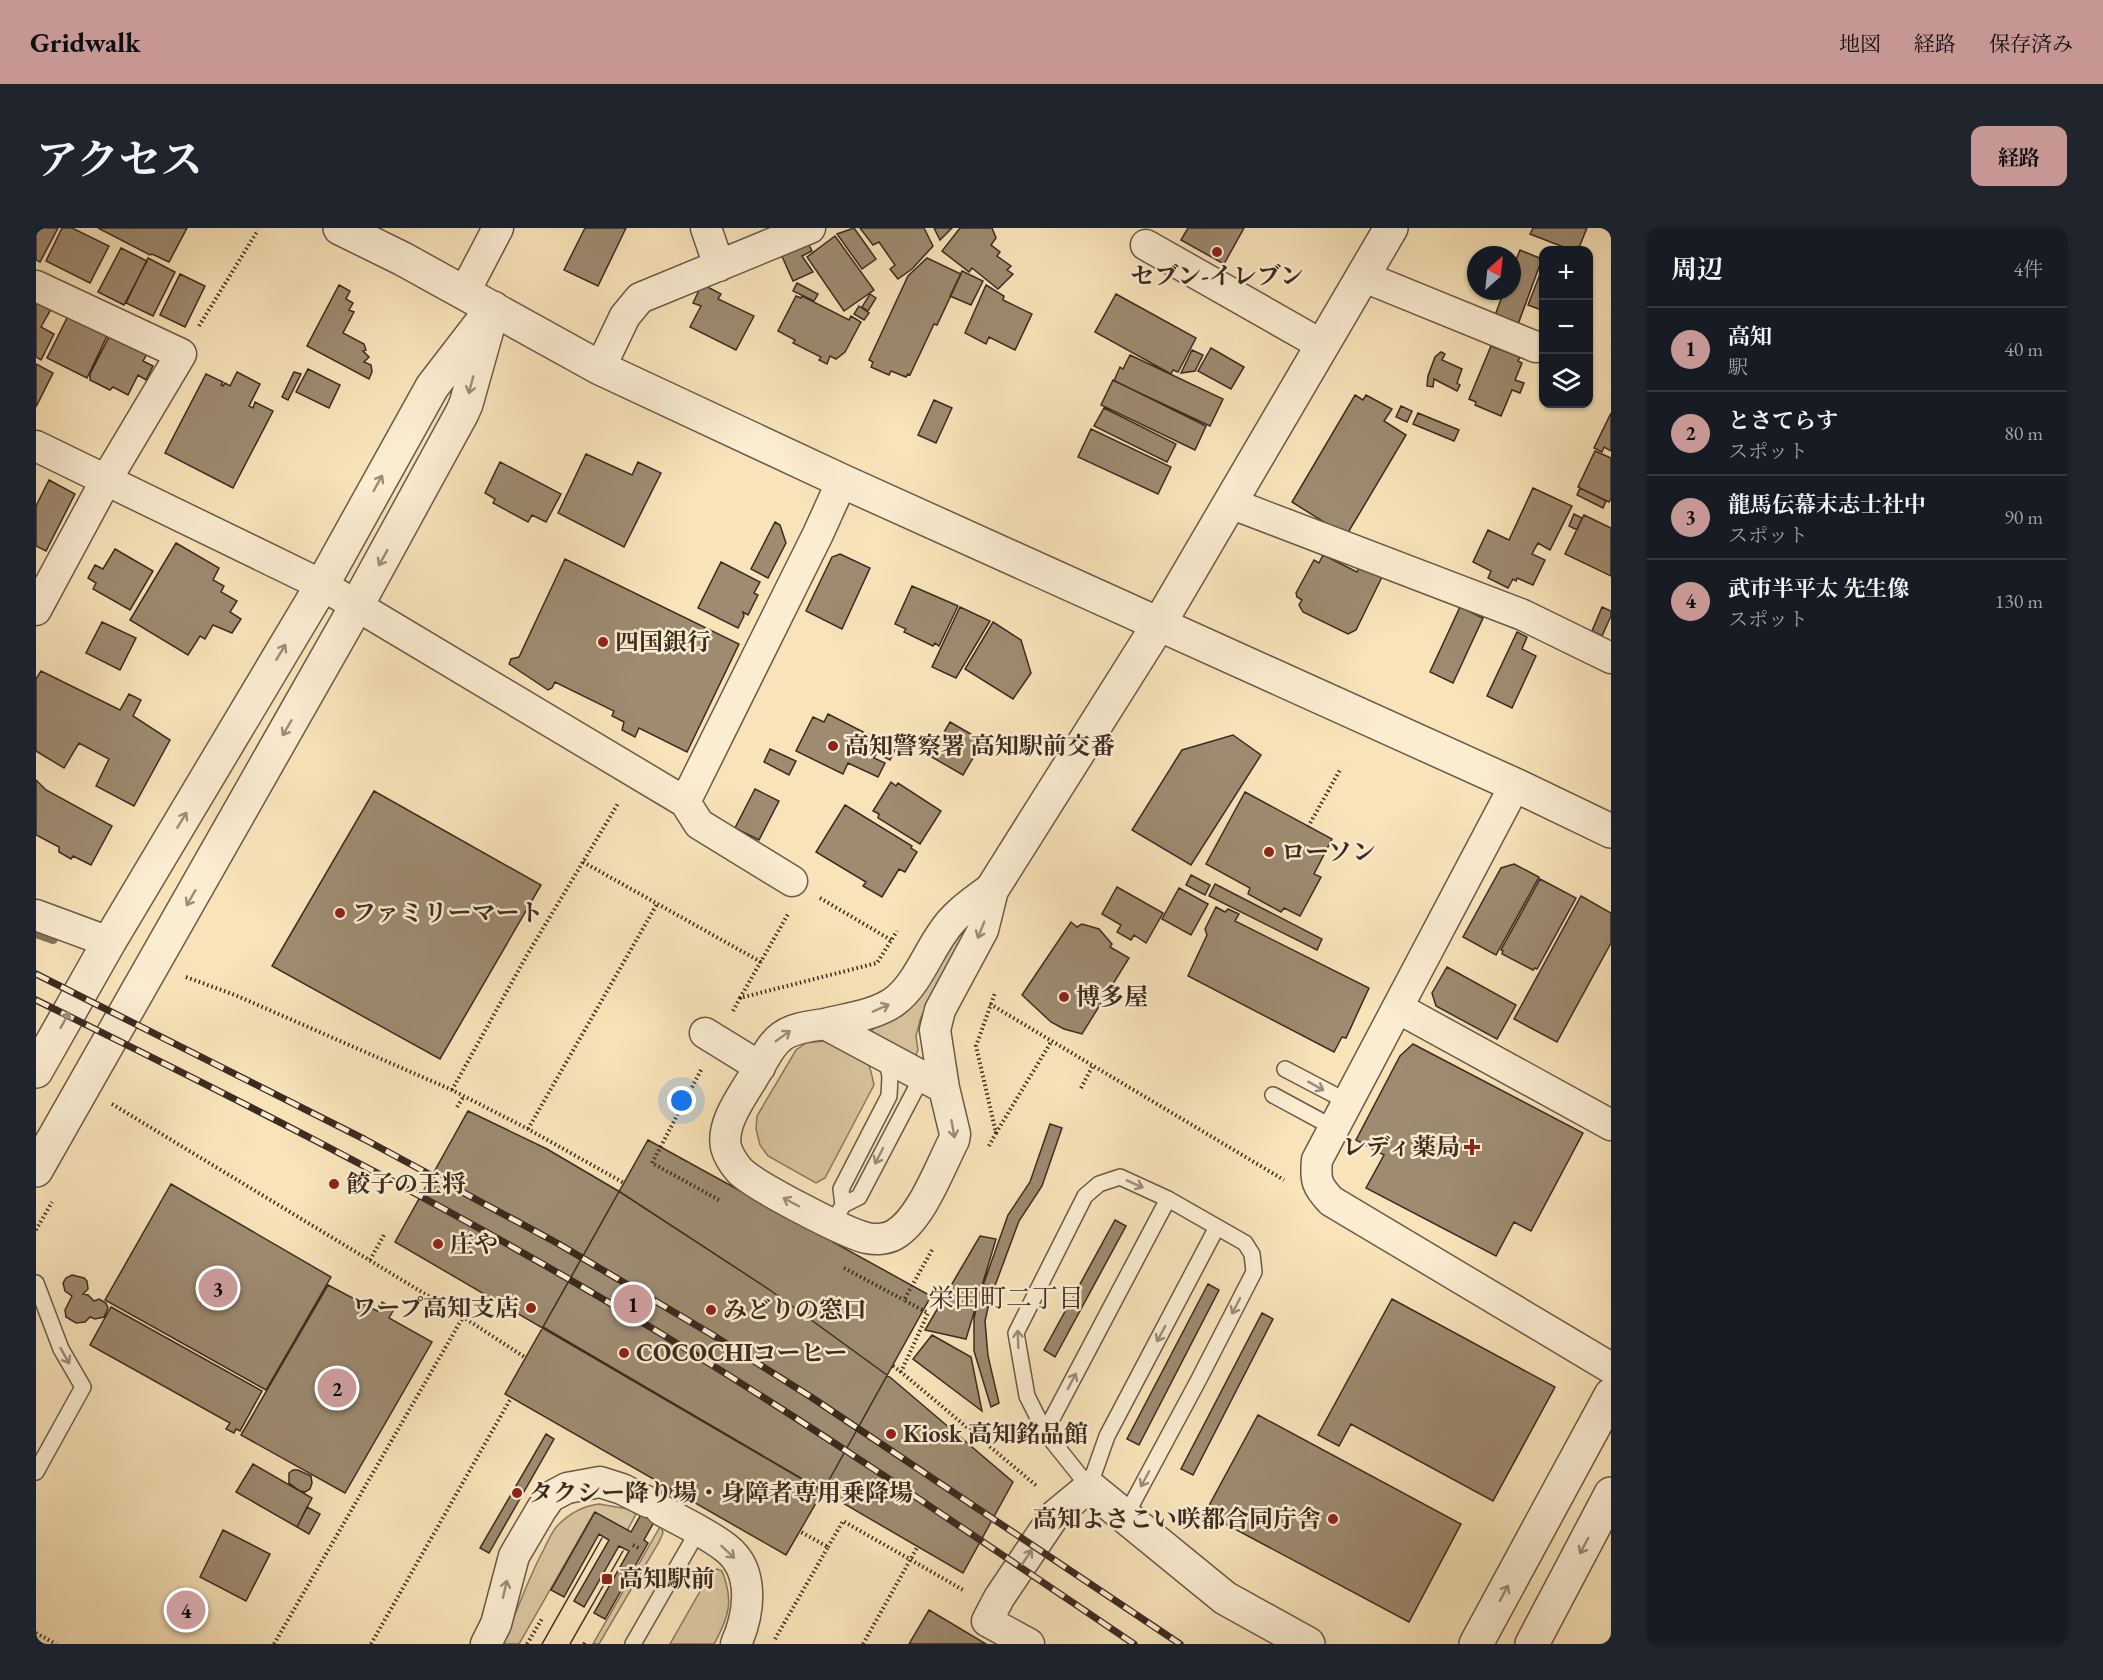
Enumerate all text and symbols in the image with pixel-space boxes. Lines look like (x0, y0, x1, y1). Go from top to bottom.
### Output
text: Gridwalk (30, 24, 141, 60)
text: 地図 (1839, 30, 1881, 57)
text: 経路 (1914, 30, 1956, 57)
text: 保存済み (1989, 30, 2073, 57)
button: 経路 (1971, 126, 2067, 186)
text: アクセス (36, 132, 203, 187)
marker: セブン-イレブン (1210, 245, 1224, 259)
north arrow (1467, 246, 1521, 300)
map controls (1539, 246, 1593, 408)
button: + (1539, 246, 1593, 300)
text: 周辺 (1671, 252, 1723, 286)
text: 4件 (2013, 256, 2043, 282)
place label: セブン-イレブン (1130, 260, 1304, 291)
button: − (1539, 300, 1593, 354)
text: 高知 (1728, 322, 1772, 351)
text: 1 (1685, 336, 1696, 362)
text: 40 m (2004, 336, 2043, 362)
button: layers (1539, 354, 1593, 408)
text: 駅 (1728, 354, 1748, 380)
one-way arrow (465, 375, 477, 394)
text: とさてらす (1728, 406, 1838, 435)
text: 2 (1685, 420, 1696, 446)
text: 80 m (2004, 420, 2043, 446)
text: スポット (1728, 438, 1808, 464)
one-way arrow (373, 475, 385, 492)
text: 龍馬伝幕末志士社中 (1728, 490, 1926, 519)
text: 3 (1685, 504, 1696, 530)
text: 90 m (2004, 504, 2043, 530)
text: スポット (1728, 522, 1808, 548)
one-way arrow (377, 549, 389, 566)
text: 武市半平太 先生像 (1728, 574, 1909, 603)
text: 4 (1685, 588, 1696, 614)
text: 130 m (1995, 588, 2043, 614)
text: スポット (1728, 606, 1808, 632)
place label: 四国銀行 (615, 626, 711, 657)
marker: 四国銀行 (596, 635, 610, 649)
one-way arrow (276, 644, 288, 661)
one-way arrow (281, 719, 293, 736)
place label: 高知警察署 高知駅前交番 (845, 730, 1115, 761)
marker: 高知警察署 高知駅前交番 (826, 739, 840, 753)
one-way arrow (176, 812, 188, 829)
place label: ローソン (1281, 836, 1376, 867)
marker: ローソン (1262, 845, 1276, 859)
one-way arrow (184, 889, 196, 906)
place label: ファミリーマート (352, 897, 544, 928)
marker: ファミリーマート (333, 906, 347, 920)
one-way arrow (975, 920, 986, 939)
place label: 博多屋 (1076, 981, 1148, 1012)
marker: 博多屋 (1057, 990, 1071, 1004)
one-way arrow (872, 1001, 890, 1012)
one-way arrow (60, 1011, 71, 1029)
one-way arrow (774, 1030, 790, 1042)
one-way arrow (1307, 1081, 1325, 1092)
your location (667, 1086, 696, 1115)
one-way arrow (948, 1119, 959, 1138)
place label: レディ薬局 (1342, 1131, 1460, 1162)
marker: レディ薬局 (1465, 1140, 1479, 1154)
one-way arrow (873, 1147, 885, 1165)
place label: 餃子の王将 (346, 1168, 466, 1199)
marker: 餃子の王将 (327, 1177, 341, 1191)
one-way arrow (1125, 1179, 1143, 1190)
one-way arrow (783, 1195, 801, 1207)
place label: 庄や (450, 1228, 498, 1259)
marker: 庄や (431, 1237, 445, 1251)
pin: 3 (198, 1266, 237, 1310)
district label: 栄田町二丁目 (928, 1281, 1084, 1315)
pin: 1 (614, 1282, 652, 1326)
place label: ワープ高知支店 (352, 1292, 519, 1323)
place label: みどりの窓口 (723, 1294, 867, 1325)
one-way arrow (1230, 1297, 1241, 1315)
marker: ワープ高知支店 (524, 1301, 538, 1315)
marker: みどりの窓口 (704, 1303, 718, 1317)
one-way arrow (1155, 1325, 1166, 1343)
one-way arrow (1012, 1330, 1024, 1349)
place label: COCOCHIコーヒー (636, 1337, 848, 1368)
marker: COCOCHIコーヒー (617, 1346, 631, 1360)
one-way arrow (60, 1348, 72, 1365)
pin: 2 (318, 1366, 356, 1410)
one-way arrow (1067, 1372, 1079, 1390)
place label: Kiosk 高知銘品館 (903, 1418, 1088, 1449)
marker: Kiosk 高知銘品館 (884, 1427, 898, 1441)
one-way arrow (1139, 1469, 1150, 1487)
place label: タクシー降り場・身障者専用乗降場 (529, 1477, 913, 1508)
marker: タクシー降り場・身障者専用乗降場 (510, 1486, 524, 1500)
place label: 高知よさこい咲都合同庁舎 (1033, 1503, 1321, 1534)
marker: 高知よさこい咲都合同庁舎 (1326, 1512, 1340, 1526)
one-way arrow (1578, 1537, 1590, 1554)
one-way arrow (721, 1545, 736, 1559)
one-way arrow (1021, 1549, 1033, 1565)
place label: 高知駅前 (619, 1563, 715, 1594)
marker: 高知駅前 (600, 1572, 614, 1586)
one-way arrow (500, 1580, 512, 1599)
one-way arrow (1499, 1584, 1510, 1602)
pin: 4 (166, 1588, 206, 1632)

